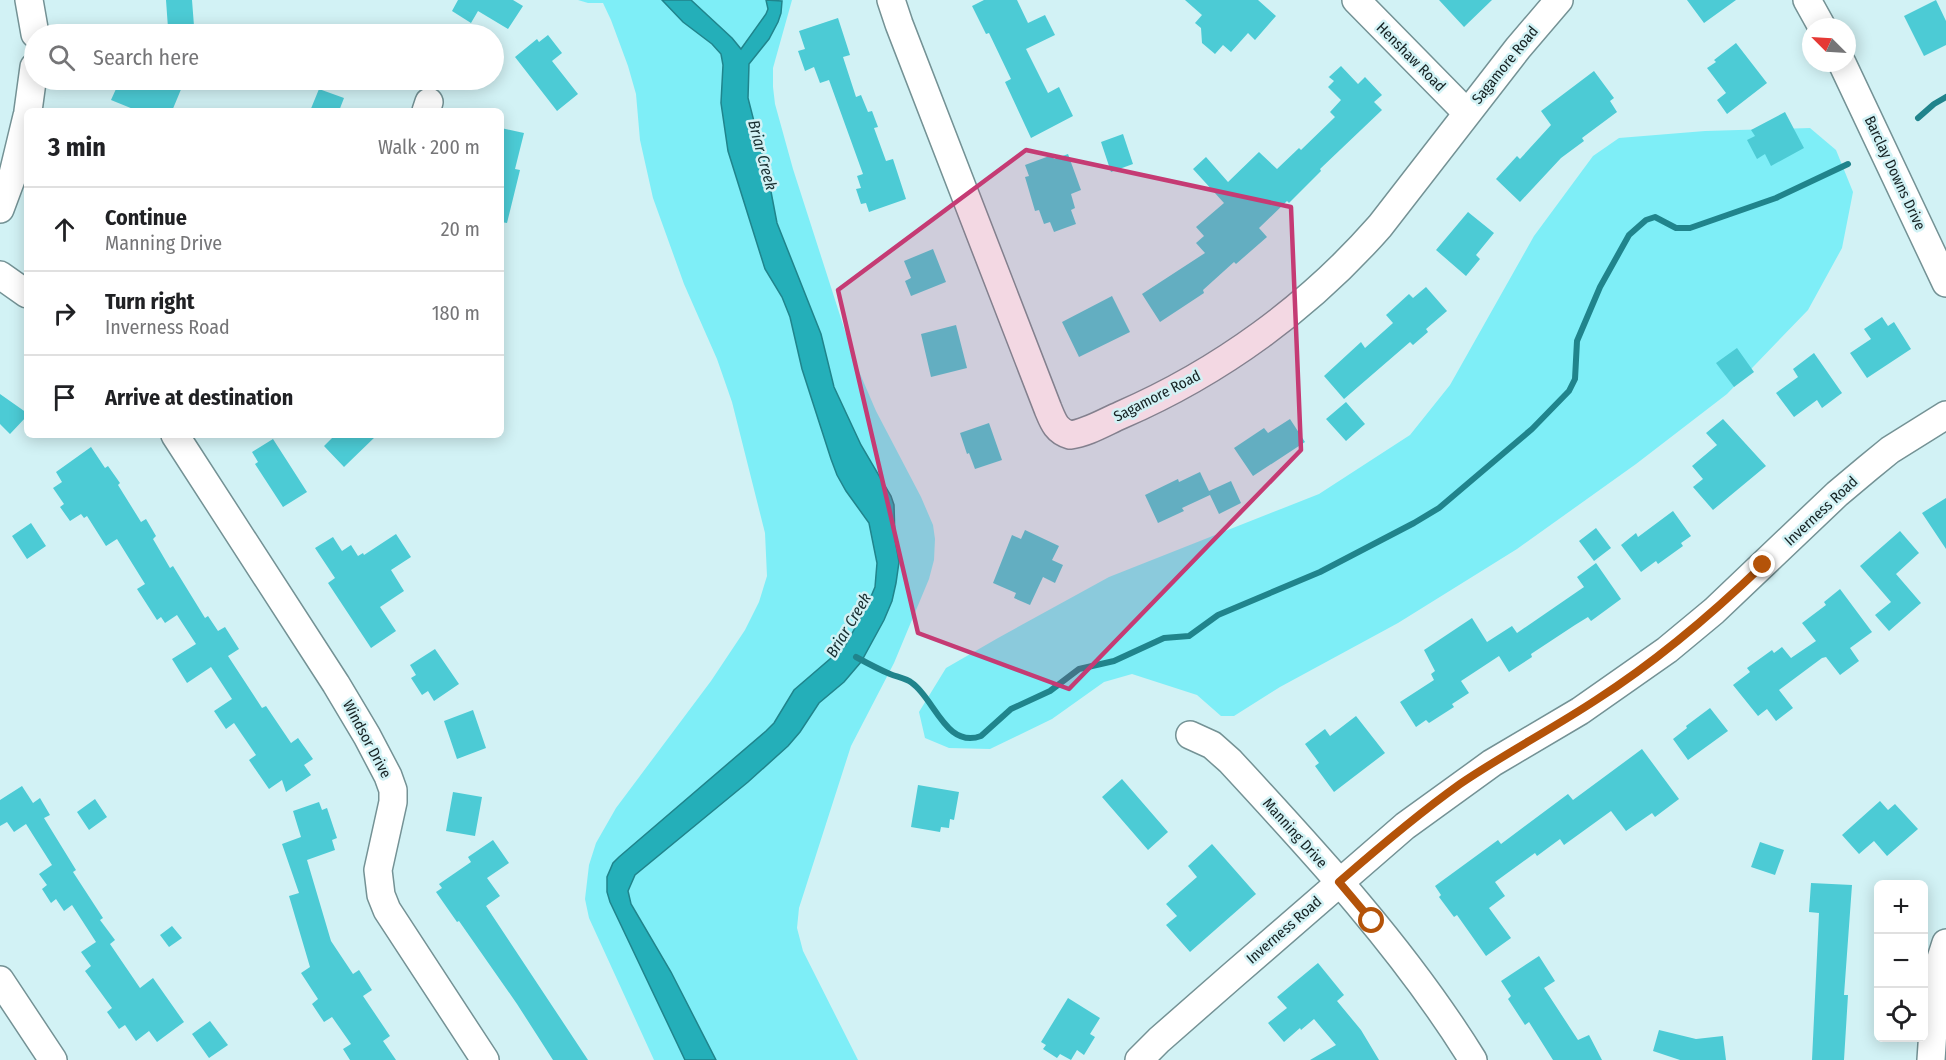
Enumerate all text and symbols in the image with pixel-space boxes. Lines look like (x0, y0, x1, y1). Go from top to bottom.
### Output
north arrow (1802, 18, 1856, 72)
street label: Henshaw Road (1373, 19, 1449, 95)
street label: Sagamore Road (1468, 22, 1542, 108)
search box (24, 24, 504, 90)
icon: search (45, 41, 78, 74)
text: Search here (93, 44, 199, 71)
street label: Barclay Downs Drive (1861, 113, 1929, 233)
water label: Briar Creek (744, 118, 781, 192)
text: 3 min (48, 132, 106, 163)
text: Walk · 200 m (378, 135, 480, 159)
text: Continue (105, 204, 187, 231)
icon: ahead (48, 213, 81, 246)
text: 20 m (441, 217, 480, 241)
text: Manning Drive (105, 231, 222, 255)
text: Turn right (105, 288, 194, 315)
icon: right (48, 297, 81, 330)
text: 180 m (432, 301, 480, 325)
text: Inverness Road (105, 315, 230, 339)
street label: Sagamore Road (1111, 366, 1203, 426)
icon: arrive (48, 381, 81, 414)
text: Arrive at destination (105, 384, 293, 411)
street label: Inverness Road (1781, 473, 1861, 549)
route end (1749, 551, 1775, 577)
water label: Briar Creek (822, 590, 875, 661)
street label: Windsor Drive (339, 697, 395, 781)
street label: Manning Drive (1259, 794, 1331, 872)
map controls (1874, 880, 1928, 1042)
button: + (1874, 880, 1928, 934)
street label: Inverness Road (1243, 893, 1325, 967)
route start (1358, 907, 1384, 933)
button: − (1874, 934, 1928, 988)
button: locate (1874, 988, 1928, 1042)

